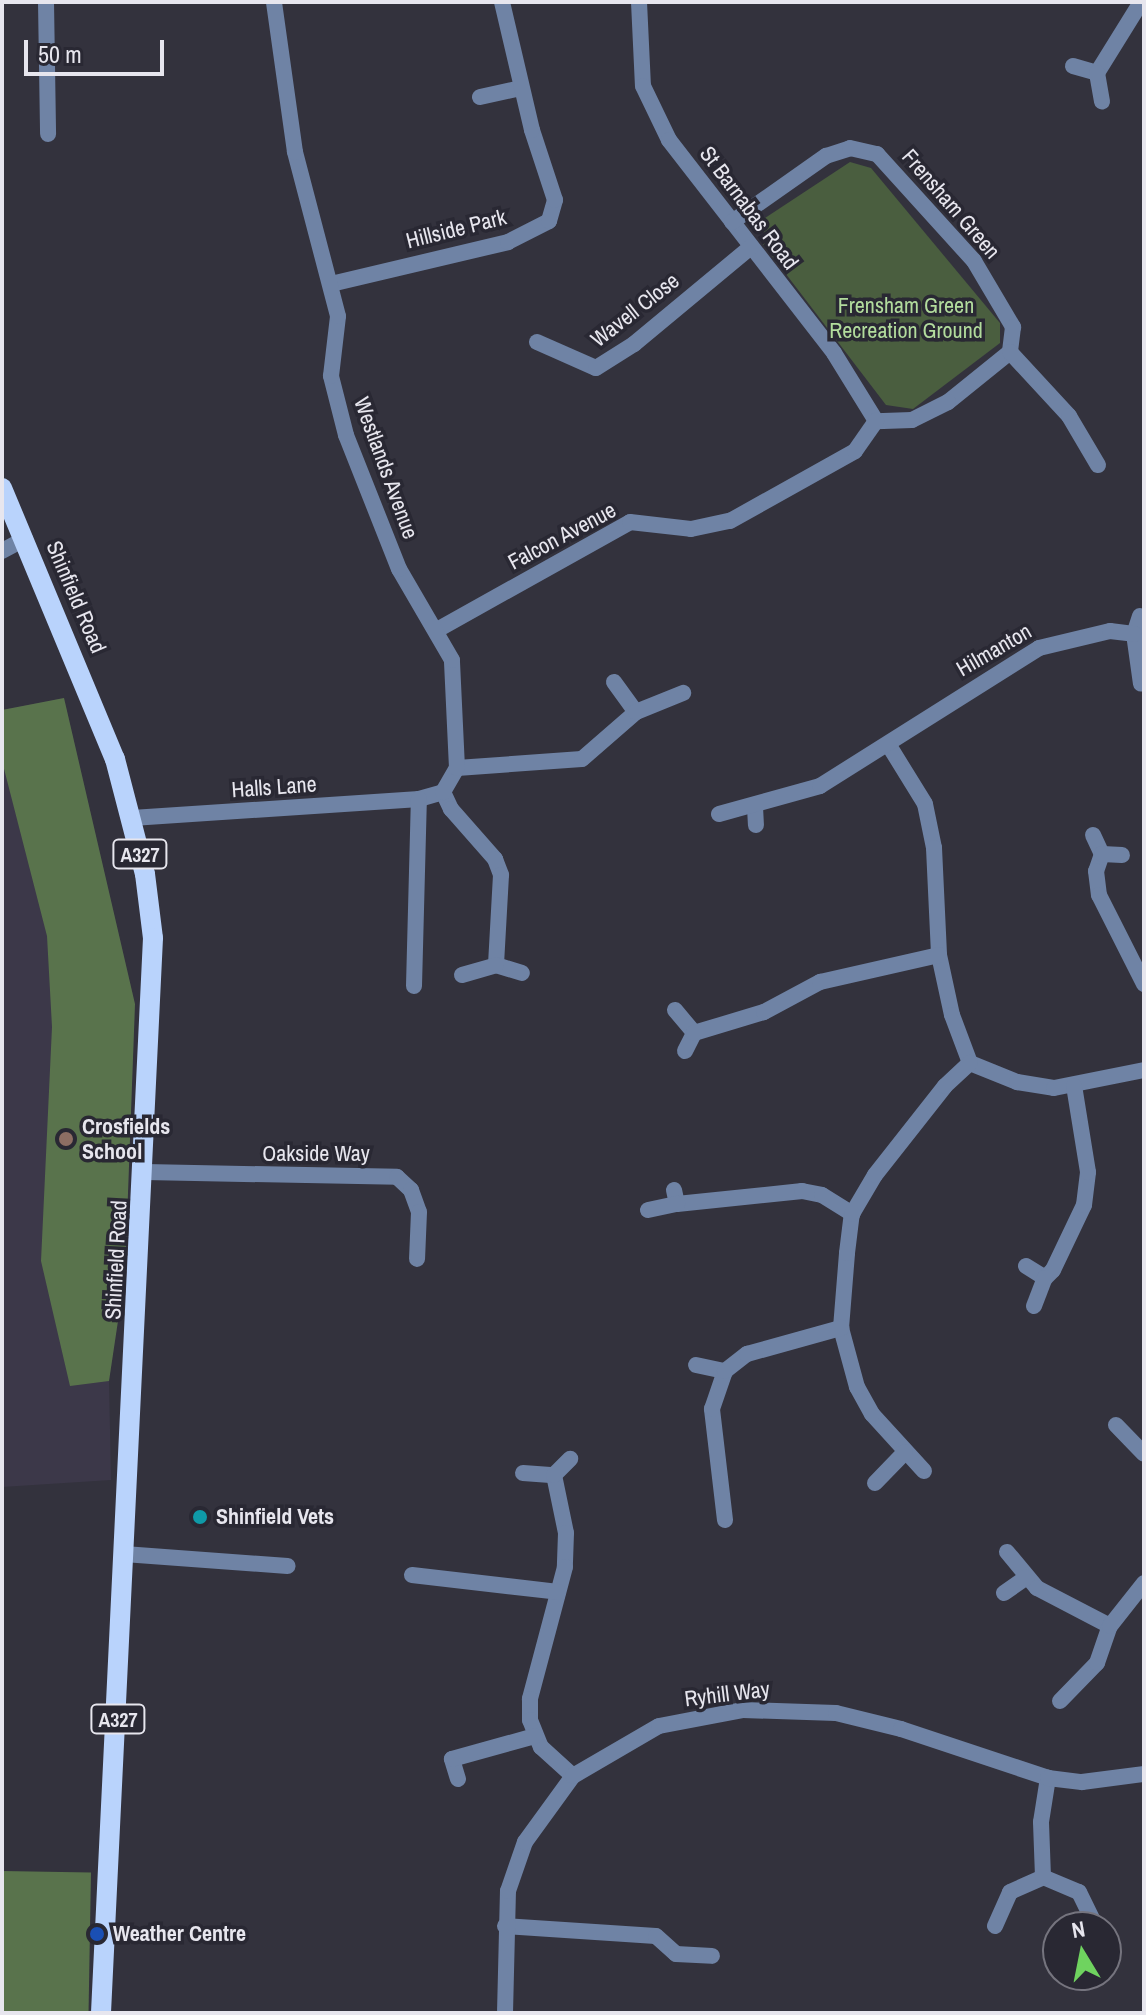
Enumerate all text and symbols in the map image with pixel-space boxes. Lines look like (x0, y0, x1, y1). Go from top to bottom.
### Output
scale bar (28, 24, 168, 74)
text: 50 m (38, 38, 82, 70)
street label: St Barnabas Road (694, 141, 804, 275)
street label: Frensham Green (896, 144, 1006, 264)
street label: Hillside Park (403, 204, 509, 254)
street label: Wavell Close (586, 267, 684, 353)
park label: Frensham Green Recreation Ground (829, 292, 983, 344)
street label: Westlands Avenue (348, 393, 424, 543)
street label: Falcon Avenue (503, 496, 621, 576)
street label: Shinfield Road (41, 537, 111, 657)
street label: Hilmanton (952, 618, 1036, 682)
street label: Halls Lane (231, 771, 317, 803)
road number: A327 (112, 838, 168, 870)
place label: Crosfields School (82, 1113, 170, 1164)
marker: Crosfields School (57, 1130, 75, 1148)
street label: Oakside Way (262, 1141, 370, 1167)
street label: Shinfield Road (100, 1200, 132, 1320)
place label: Shinfield Vets (216, 1504, 334, 1530)
marker: Shinfield Vets (191, 1508, 209, 1526)
street label: Ryhill Way (683, 1676, 771, 1712)
road number: A327 (90, 1703, 146, 1735)
north arrow (1042, 1911, 1122, 1991)
text: N (1069, 1913, 1087, 1945)
place label: Weather Centre (113, 1921, 246, 1947)
marker: Weather Centre (88, 1925, 106, 1943)

